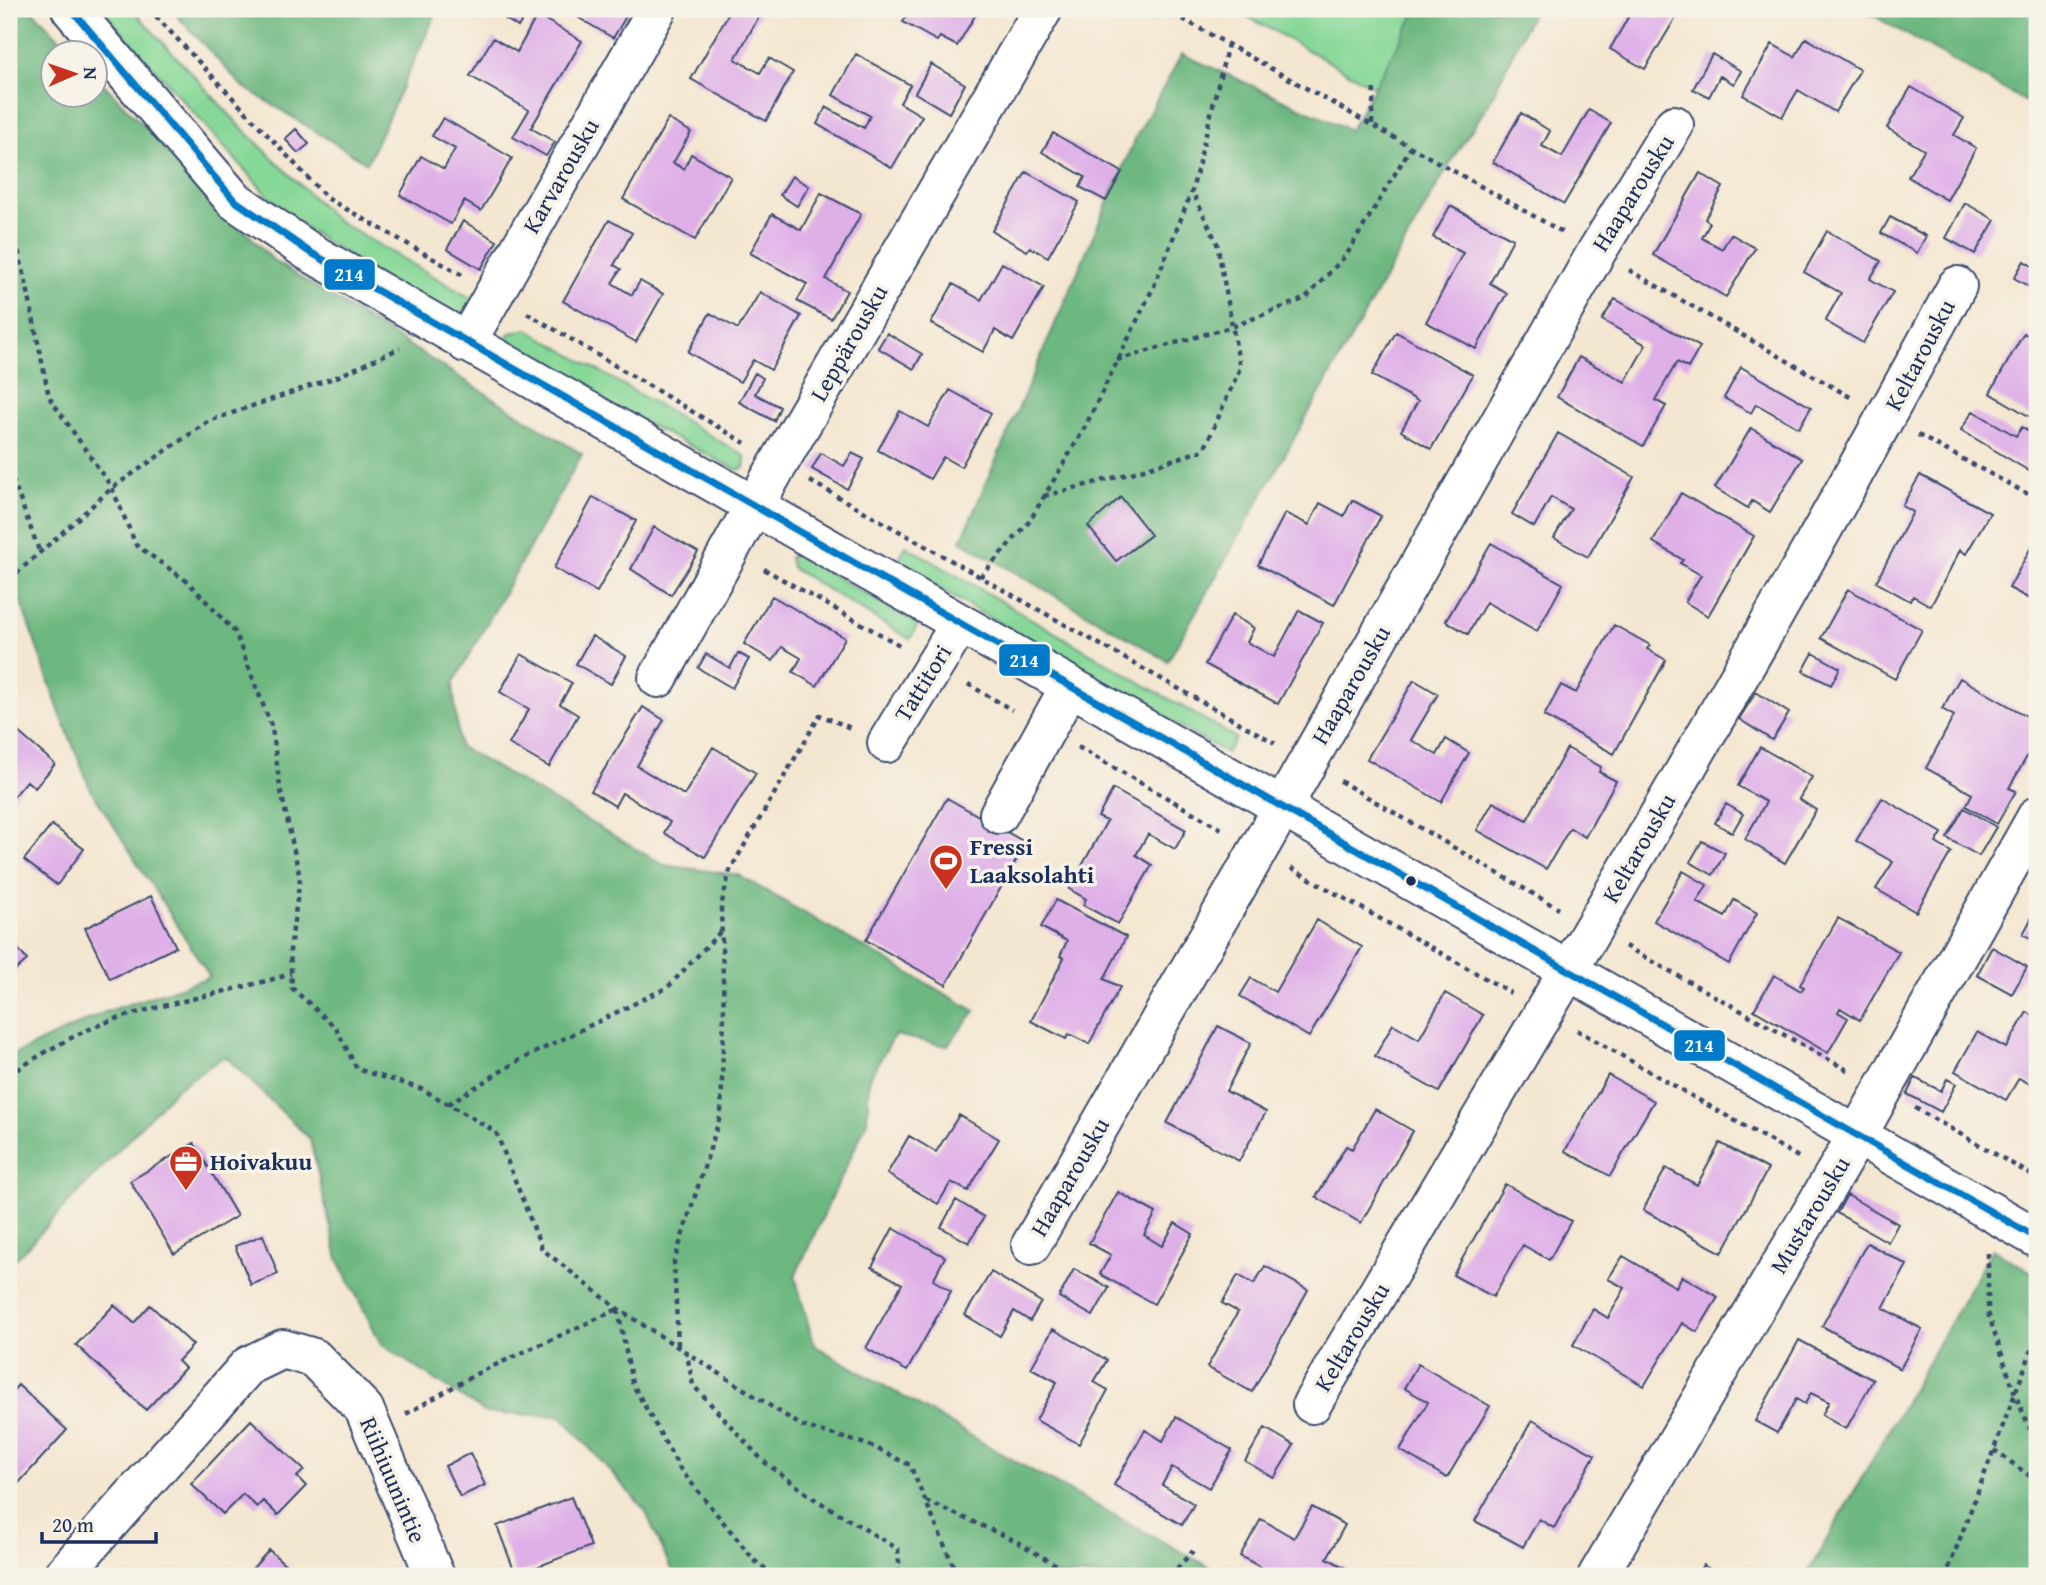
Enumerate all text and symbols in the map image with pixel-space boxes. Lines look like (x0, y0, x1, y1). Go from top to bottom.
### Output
north arrow (38, 38, 108, 108)
text: N (77, 67, 105, 81)
street label: Karvarousku (513, 112, 608, 240)
street label: Haaparousku (1583, 127, 1682, 258)
line badge: 214 (323, 258, 376, 291)
text: 214 (334, 260, 364, 288)
street label: Leppärousku (801, 278, 896, 408)
street label: Keltarousku (1876, 293, 1964, 417)
street label: Haaparousku (1302, 619, 1399, 751)
street label: Tattitori (885, 637, 960, 728)
line badge: 214 (998, 643, 1051, 677)
text: 214 (1009, 646, 1039, 674)
street label: Keltarousku (1593, 786, 1684, 909)
place label: Fressi Laaksolahti (970, 829, 1094, 892)
sports icon: Fressi Laaksolahti (927, 842, 965, 891)
unlabelled marker (1404, 874, 1418, 888)
line badge: 214 (1673, 1029, 1726, 1062)
text: 214 (1684, 1031, 1714, 1059)
street label: Haaparousku (1021, 1111, 1118, 1243)
office icon: Hoivakuu (167, 1143, 205, 1192)
place label: Hoivakuu (210, 1144, 312, 1179)
street label: Mustarousku (1761, 1149, 1858, 1280)
street label: Keltarousku (1305, 1276, 1398, 1398)
street label: Riihiuunintie (351, 1411, 436, 1548)
scale bar (42, 1501, 156, 1545)
text: 20 m (52, 1509, 94, 1540)

